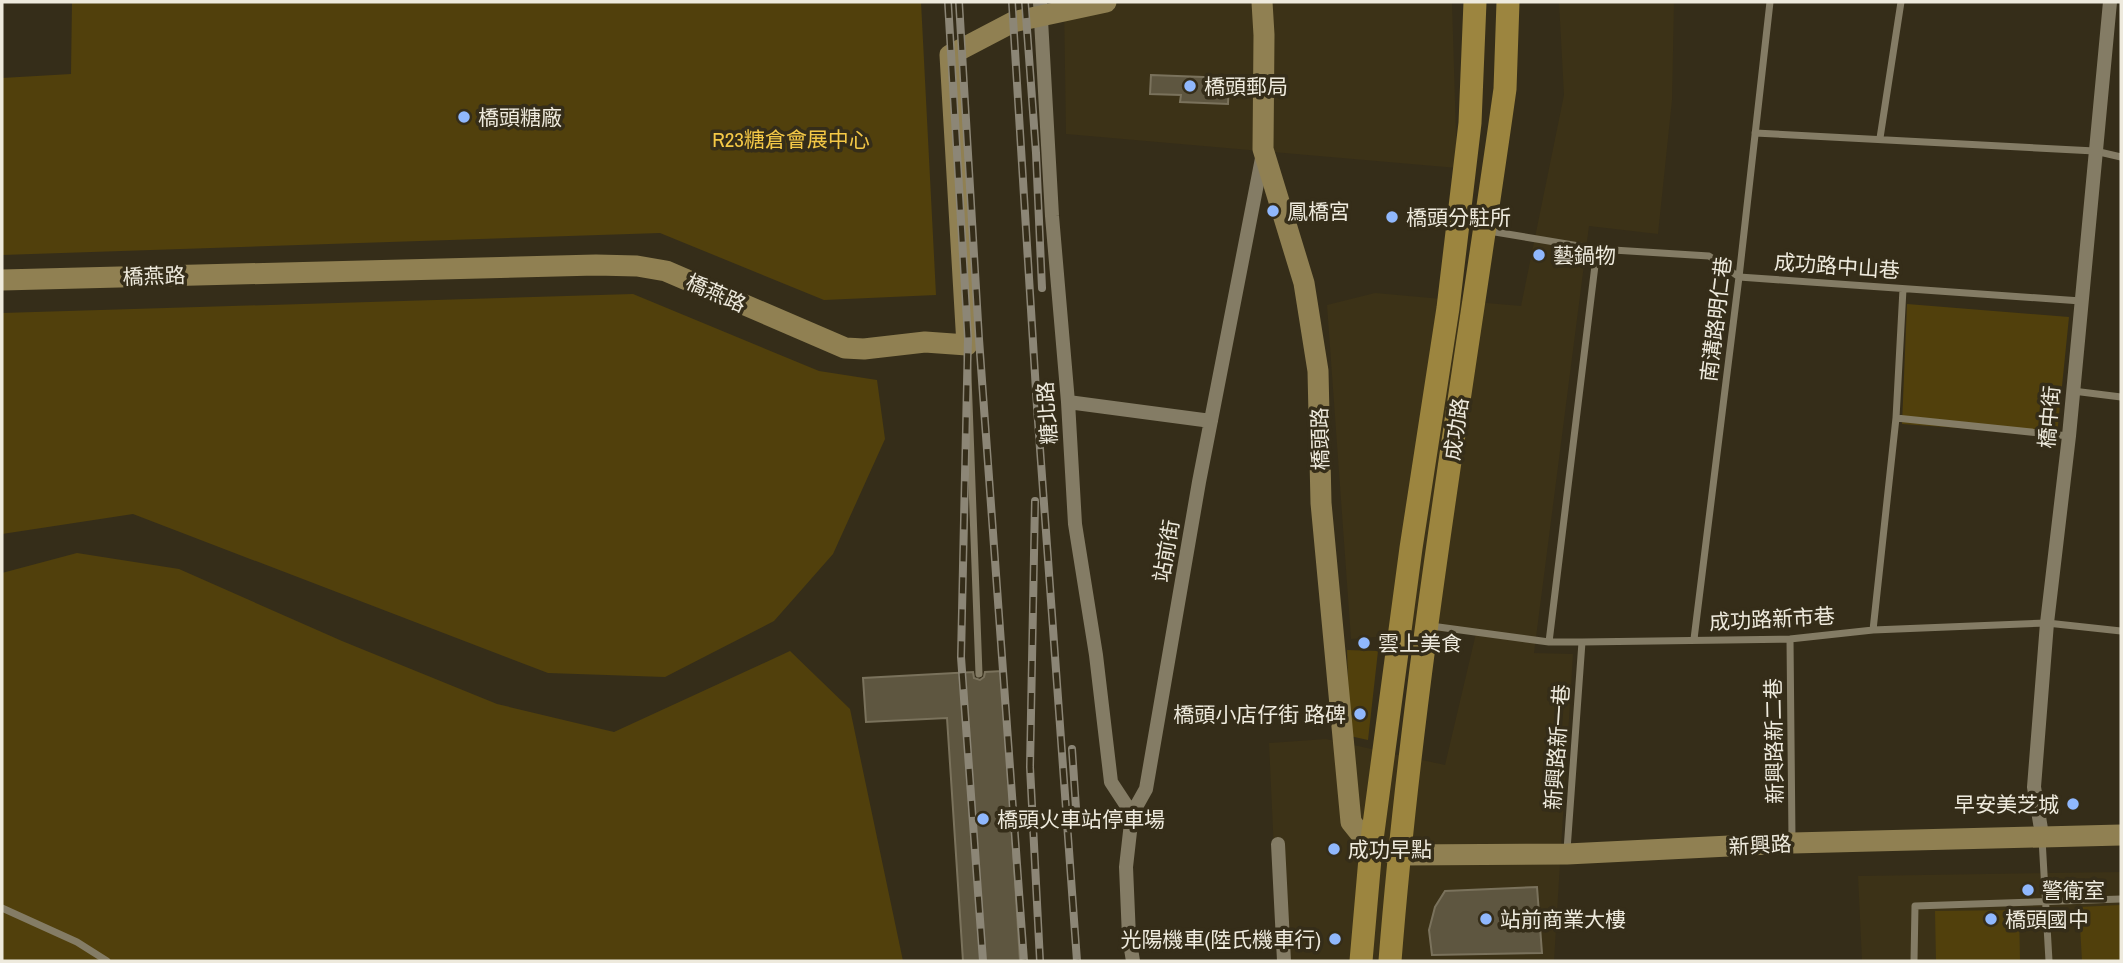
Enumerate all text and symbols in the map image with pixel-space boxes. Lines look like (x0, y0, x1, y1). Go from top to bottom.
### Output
place label: 橋頭郵局 (1204, 72, 1288, 101)
marker: 橋頭郵局 (1182, 78, 1198, 94)
place label: 橋頭糖廠 (478, 103, 562, 132)
marker: 橋頭糖廠 (456, 109, 472, 125)
park label: R23糖倉會展中心 (712, 125, 870, 154)
place label: 鳳橋宮 (1287, 197, 1350, 226)
marker: 鳳橋宮 (1265, 203, 1281, 219)
place label: 橋頭分駐所 (1406, 203, 1511, 232)
marker: 橋頭分駐所 (1384, 209, 1400, 225)
place label: 藝鍋物 (1553, 241, 1616, 270)
marker: 藝鍋物 (1531, 247, 1547, 263)
street label: 成功路中山巷 (1773, 247, 1901, 285)
street label: 南溝路明仁巷 (1694, 255, 1738, 383)
street label: 橋燕路 (122, 260, 186, 292)
street label: 橋燕路 (681, 267, 751, 319)
street label: 糖北路 (1030, 381, 1064, 445)
street label: 橋中街 (2032, 384, 2066, 450)
street label: 成功路 (1437, 396, 1475, 462)
street label: 橋頭路 (1305, 407, 1335, 471)
street label: 站前街 (1146, 517, 1186, 585)
street label: 成功路新市巷 (1708, 601, 1836, 637)
place label: 雲上美食 (1378, 629, 1462, 658)
marker: 雲上美食 (1356, 635, 1372, 651)
street label: 新興路新二巷 (1758, 678, 1790, 804)
street label: 新興路新一巷 (1538, 683, 1576, 811)
place label: 橋頭小店仔街 路碑 (1173, 700, 1346, 729)
marker: 橋頭小店仔街 路碑 (1352, 706, 1368, 722)
place label: 早安美芝城 (1954, 790, 2059, 819)
marker: 早安美芝城 (2065, 796, 2081, 812)
place label: 橋頭火車站停車場 (997, 805, 1165, 834)
marker: 橋頭火車站停車場 (975, 811, 991, 827)
street label: 新興路 (1728, 829, 1792, 861)
place label: 成功早點 (1348, 835, 1432, 864)
marker: 成功早點 (1326, 841, 1342, 857)
place label: 警衛室 (2042, 876, 2105, 905)
marker: 警衛室 (2020, 882, 2036, 898)
place label: 站前商業大樓 (1500, 905, 1626, 934)
place label: 橋頭國中 (2005, 905, 2089, 934)
marker: 站前商業大樓 (1478, 911, 1494, 927)
marker: 橋頭國中 (1983, 911, 1999, 927)
place label: 光陽機車(陸氏機車行) (1121, 925, 1321, 954)
marker: 光陽機車(陸氏機車行) (1327, 931, 1343, 947)

